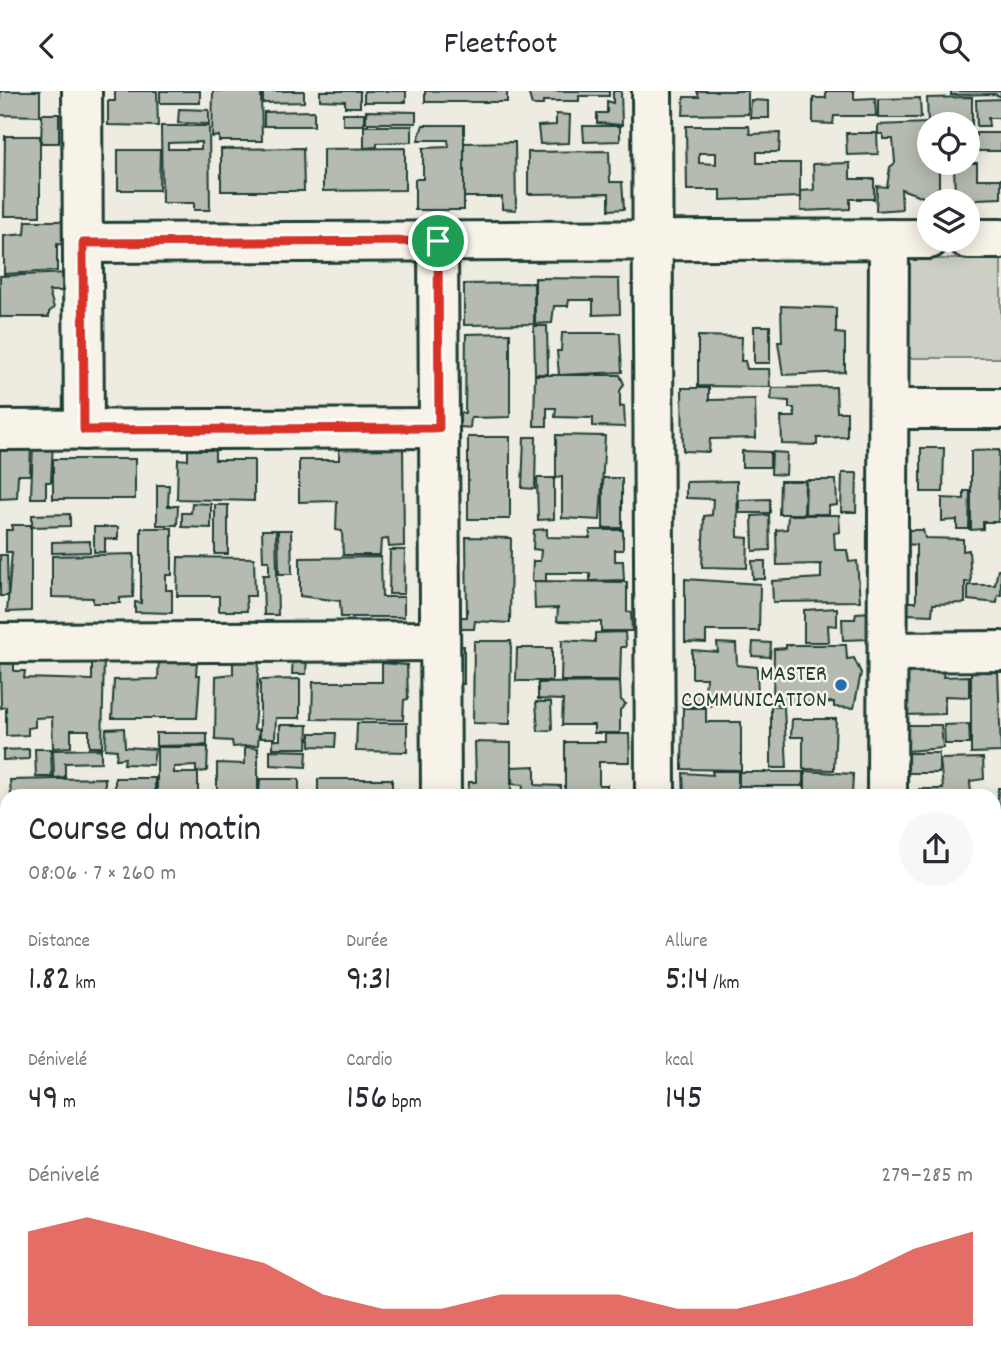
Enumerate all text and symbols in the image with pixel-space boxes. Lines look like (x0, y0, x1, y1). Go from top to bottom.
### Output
text: Fleetfoot (444, 23, 557, 69)
icon: back (28, 27, 66, 65)
icon: search (935, 27, 973, 65)
map controls (917, 112, 980, 252)
button: locate (917, 112, 980, 175)
button: layers (917, 189, 980, 252)
pin (408, 211, 468, 271)
icon: arrive (419, 222, 457, 260)
place label: MASTER COMMUNICATION (681, 659, 827, 718)
marker: MASTER COMMUNICATION (833, 677, 849, 693)
text: Course du matin (28, 804, 261, 859)
button: share (899, 812, 973, 886)
text: 08:06 · 7 × 260 m (28, 858, 176, 891)
text: Distance (28, 929, 90, 956)
text: Durée (346, 929, 388, 956)
text: Allure (665, 929, 708, 956)
text: 1.82 (28, 956, 71, 1006)
text: 9:31 (346, 956, 391, 1006)
text: 5:14 (665, 956, 709, 1006)
text: km (71, 971, 96, 998)
text: /km (709, 971, 739, 998)
text: Dénivelé (28, 1048, 87, 1075)
text: Cardio (346, 1048, 393, 1075)
text: kcal (665, 1048, 694, 1075)
text: 49 (28, 1075, 59, 1125)
text: 156 (346, 1075, 387, 1125)
text: 145 (665, 1075, 703, 1125)
text: m (59, 1090, 76, 1117)
text: bpm (387, 1090, 422, 1117)
text: Dénivelé (28, 1160, 100, 1193)
text: 279–285 m (881, 1160, 973, 1193)

